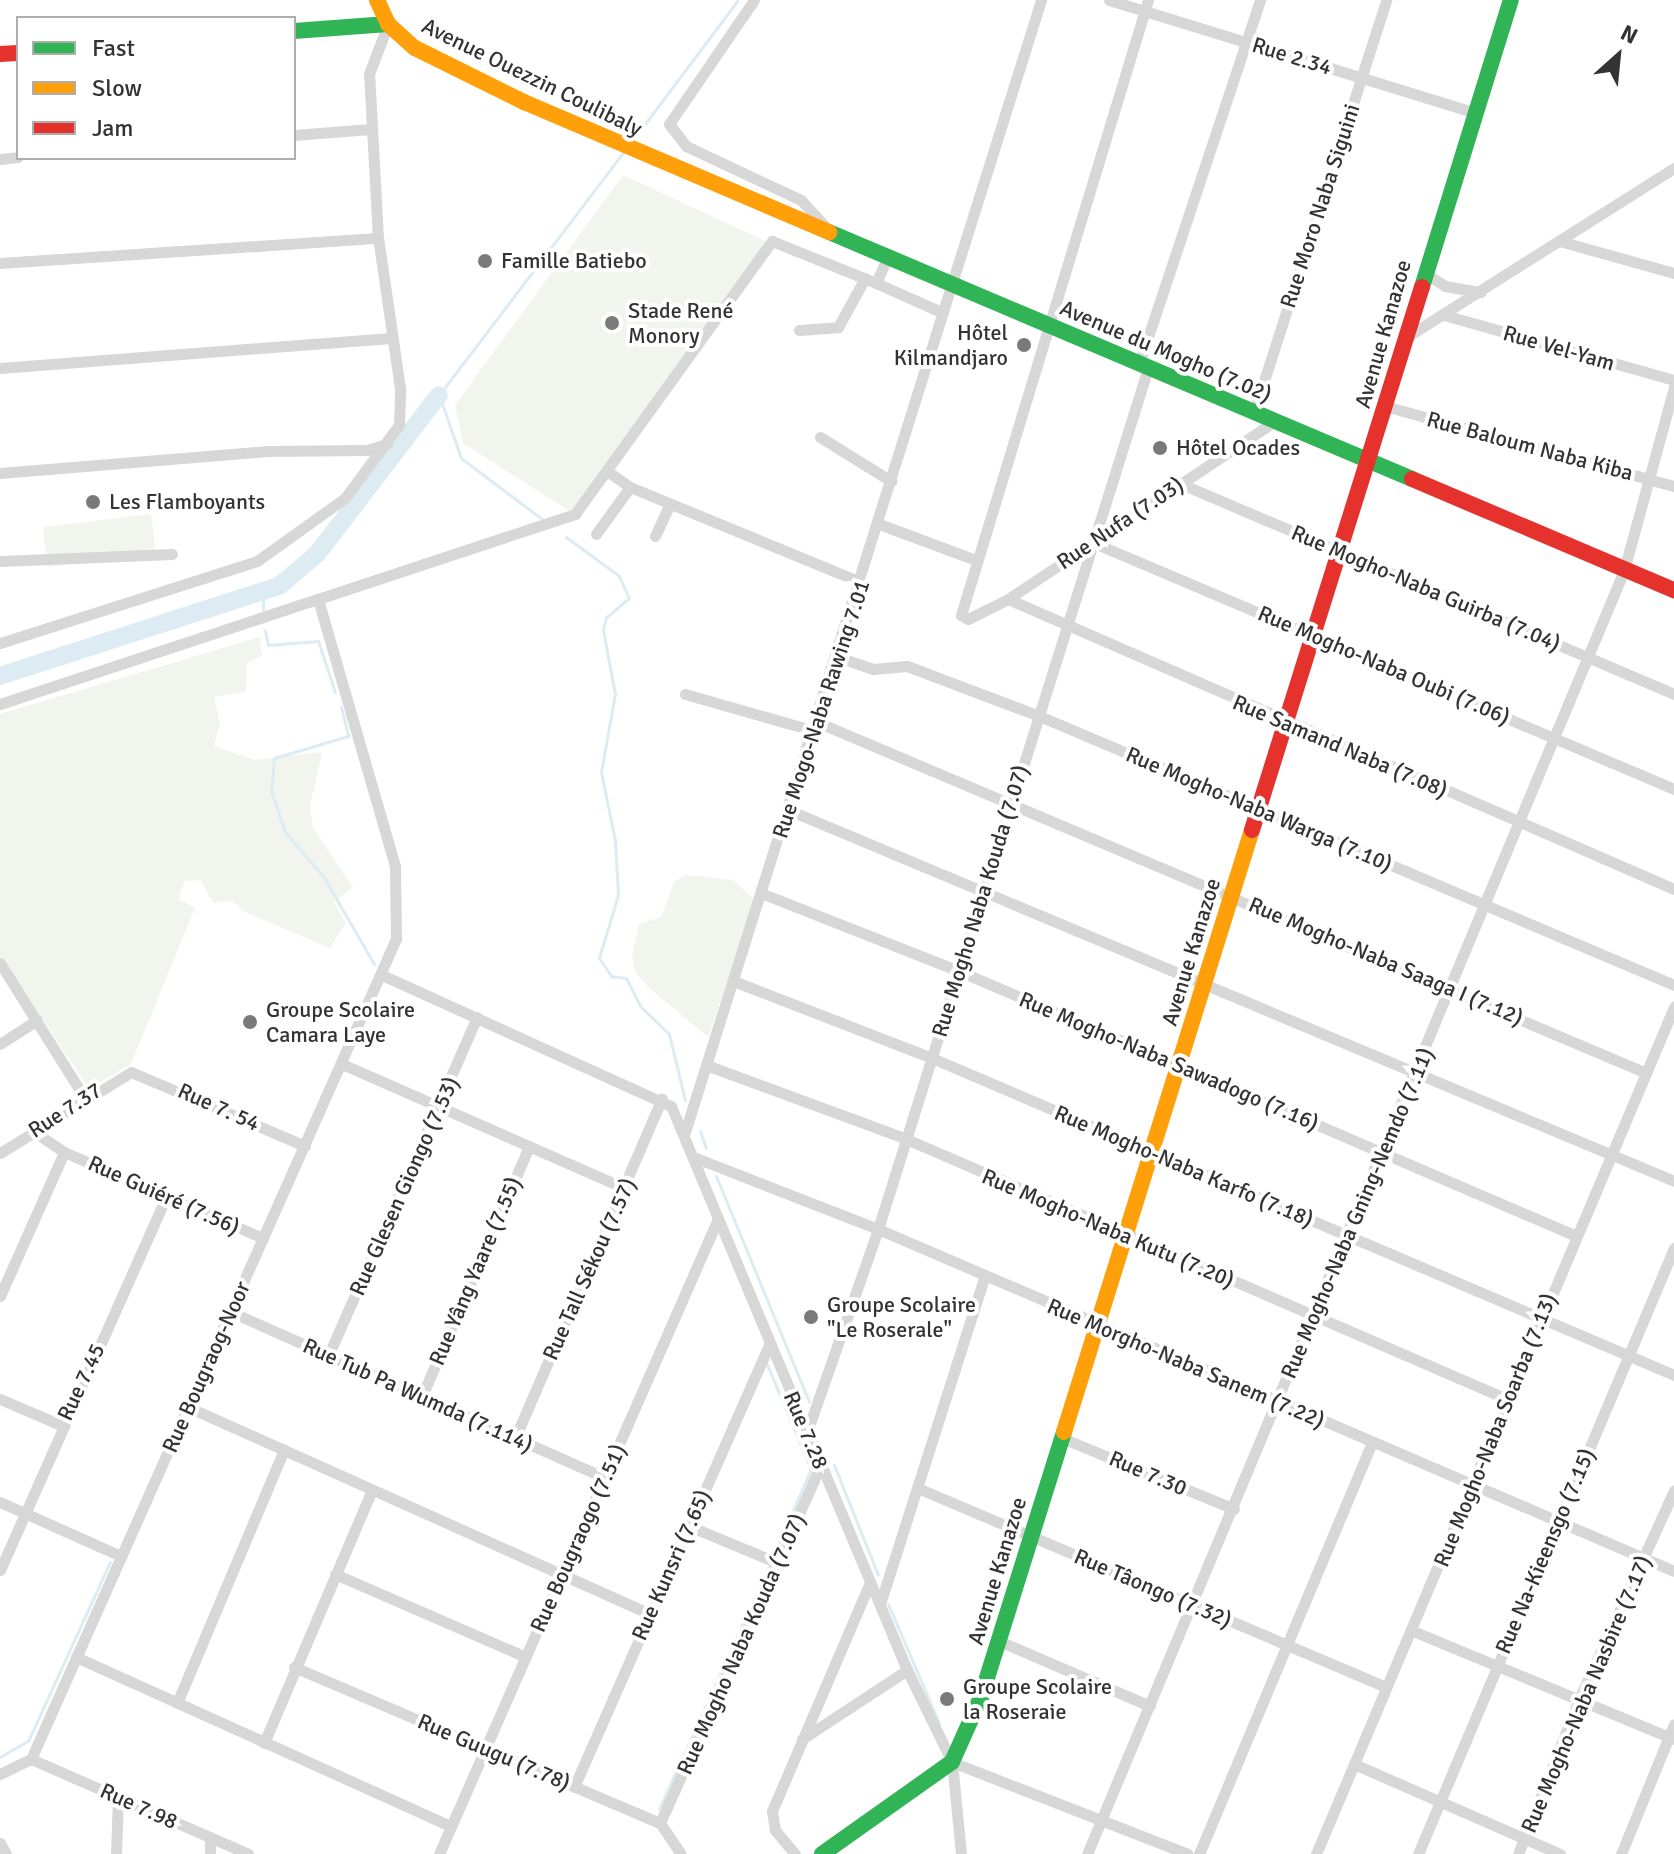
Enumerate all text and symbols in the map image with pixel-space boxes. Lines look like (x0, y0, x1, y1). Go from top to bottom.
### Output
street label: Avenue Ouezzin Coulibaly (418, 12, 646, 142)
legend (16, 16, 296, 160)
north arrow (1578, 16, 1658, 96)
text: N (1616, 19, 1642, 50)
street label: Rue 2.34 (1249, 31, 1335, 81)
text: Fast (92, 33, 135, 63)
text: Slow (92, 73, 142, 103)
street label: Rue Moro Naba Siguini (1275, 101, 1365, 311)
text: Jam (92, 113, 133, 143)
place label: Famille Batiebo (501, 248, 647, 274)
marker: Famille Batiebo (476, 252, 494, 270)
street label: Avenue Kanazoe (1349, 257, 1417, 411)
street label: Avenue du Mogho (7.02) (1056, 294, 1276, 408)
place label: Stade René Monory (628, 297, 733, 348)
marker: Stade René Monory (603, 314, 621, 332)
place label: Hôtel Kilmandjaro (894, 319, 1008, 370)
street label: Rue Vel-Yam (1500, 319, 1618, 377)
marker: Hôtel Kilmandjaro (1015, 336, 1033, 354)
street label: Rue Baloum Naba Kiba (1424, 406, 1636, 486)
place label: Hôtel Ocades (1176, 435, 1300, 461)
marker: Hôtel Ocades (1151, 439, 1169, 457)
street label: Rue Nufa (7.03) (1052, 471, 1188, 575)
place label: Les Flamboyants (109, 489, 265, 515)
marker: Les Flamboyants (84, 493, 102, 511)
street label: Rue Mogho-Naba Guirba (7.04) (1287, 519, 1565, 657)
street label: Rue Mogo-Naba Rawing 7.01 (767, 576, 875, 842)
street label: Rue Mogho-Naba Oubi (7.06) (1254, 600, 1514, 730)
street label: Rue Samand Naba (7.08) (1229, 689, 1451, 803)
street label: Rue Mogho-Naba Warga (7.10) (1122, 741, 1396, 877)
street label: Rue Mogho Naba Kouda (7.07) (926, 762, 1034, 1040)
street label: Avenue Kanazoe (1156, 875, 1226, 1029)
street label: Rue Mogho-Naba Saaga I (7.12) (1245, 891, 1527, 1031)
street label: Rue Mogho-Naba Sawadogo (7.16) (1015, 986, 1323, 1136)
place label: Groupe Scolaire Camara Laye (266, 996, 415, 1048)
marker: Groupe Scolaire Camara Laye (241, 1013, 259, 1031)
street label: Rue Mogho-Naba Gning-Nemdo (7.11) (1275, 1043, 1439, 1383)
street label: Rue Glesen Giongo (7.53) (344, 1072, 464, 1300)
street label: Rue 7.37 (23, 1077, 107, 1143)
street label: Rue 7. 54 (174, 1077, 264, 1137)
street label: Rue Mogho-Naba Karfo (7.18) (1051, 1099, 1317, 1233)
street label: Rue Guiéré (7.56) (84, 1150, 244, 1240)
street label: Rue Mogho-Naba Kutu (7.20) (978, 1163, 1238, 1293)
street label: Rue Yâng Yaare (7.55) (423, 1173, 527, 1369)
street label: Rue Tall Sékou (7.57) (537, 1174, 641, 1364)
street label: Rue Bougraog-Noor (156, 1277, 256, 1457)
street label: Rue Mogho-Naba Soarba (7.13) (1428, 1289, 1562, 1571)
place label: Groupe Scolaire "Le Roserale" (827, 1291, 976, 1342)
street label: Rue Morgho-Naba Sanem (7.22) (1043, 1292, 1329, 1434)
marker: Groupe Scolaire "Le Roserale" (802, 1308, 820, 1326)
street label: Rue Tub Pa Wumda (7.114) (299, 1332, 537, 1458)
street label: Rue 7.45 (52, 1339, 110, 1425)
street label: Rue 7.28 (778, 1387, 834, 1473)
street label: Rue Bougraogo (7.51) (525, 1440, 631, 1636)
street label: Rue Na-Kieensgo (7.15) (1490, 1444, 1600, 1658)
street label: Rue 7.30 (1105, 1445, 1191, 1501)
street label: Rue Kunsri (7.65) (626, 1486, 716, 1644)
street label: Avenue Kanazoe (962, 1494, 1032, 1648)
street label: Rue Mogho Naba Kouda (7.07) (671, 1509, 811, 1779)
street label: Rue Tâongo (7.32) (1070, 1543, 1236, 1633)
street label: Rue Mogho-Naba Nasbire (7.17) (1515, 1551, 1657, 1837)
place label: Groupe Scolaire la Roseraie (963, 1673, 1112, 1724)
marker: Groupe Scolaire la Roseraie (938, 1690, 956, 1708)
street label: Rue Guugu (7.78) (414, 1708, 574, 1796)
street label: Rue 7.98 (96, 1777, 182, 1835)

